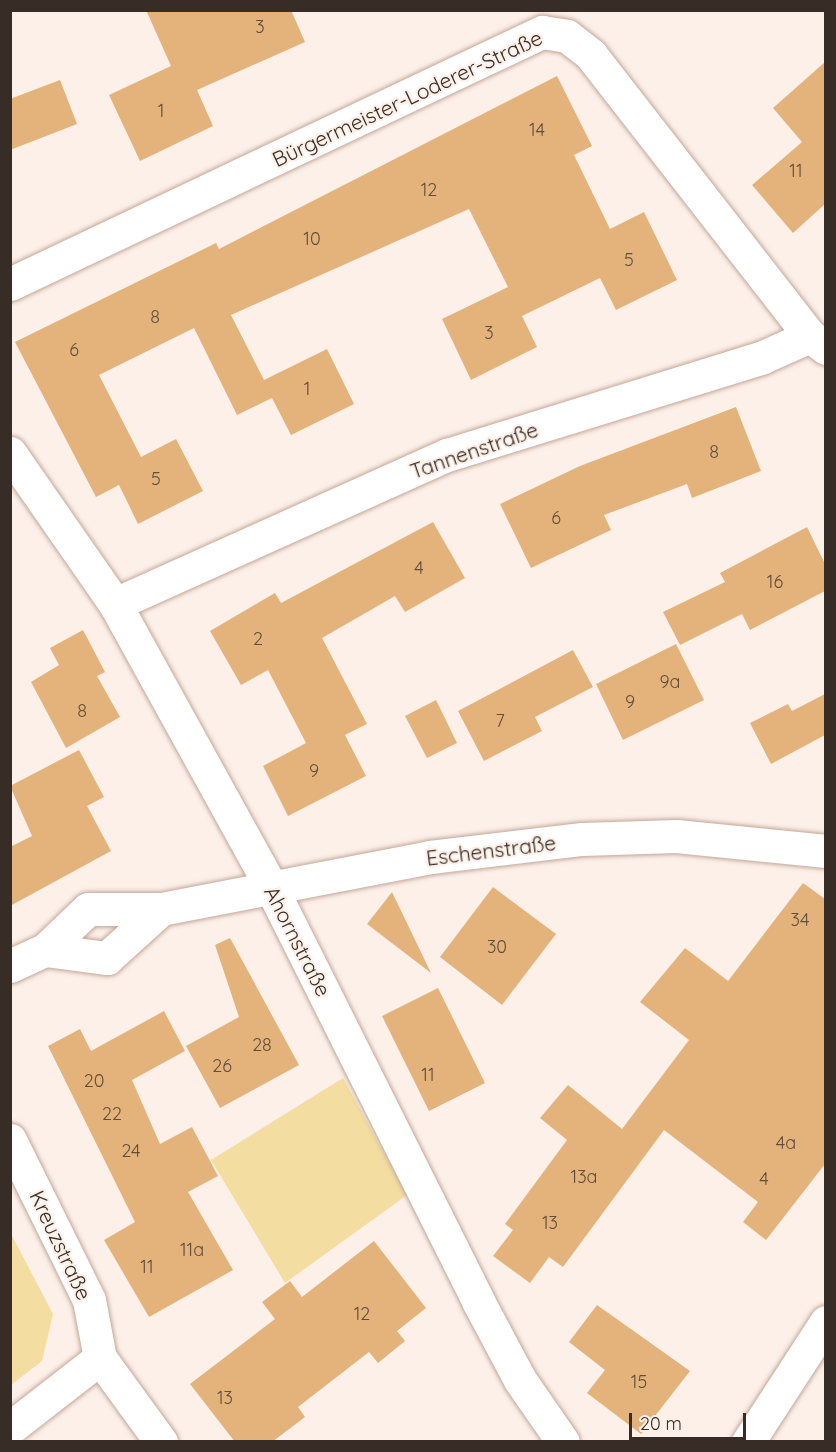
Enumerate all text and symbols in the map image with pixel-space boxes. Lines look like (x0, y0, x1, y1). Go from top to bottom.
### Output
house number: 3 (255, 16, 265, 38)
street label: Bürgermeister-Loderer-Straße (268, 24, 546, 172)
house number: 1 (158, 100, 164, 122)
house number: 14 (529, 119, 545, 141)
house number: 11 (789, 160, 803, 182)
house number: 12 (421, 179, 437, 201)
house number: 10 (303, 228, 321, 250)
house number: 5 (624, 249, 634, 271)
house number: 8 (150, 306, 160, 328)
house number: 3 (484, 322, 494, 344)
house number: 6 (69, 339, 79, 361)
house number: 1 (304, 378, 310, 400)
street label: Tannenstraße (407, 416, 541, 484)
house number: 8 (709, 441, 719, 463)
house number: 5 (151, 468, 161, 490)
house number: 6 (551, 507, 561, 529)
house number: 4 (414, 557, 424, 579)
house number: 16 (767, 571, 783, 593)
house number: 2 (253, 628, 263, 650)
house number: 9a (660, 671, 680, 693)
house number: 9 (625, 691, 635, 713)
house number: 8 (77, 700, 87, 722)
house number: 7 (495, 710, 505, 732)
house number: 9 (309, 760, 319, 782)
street label: Eschenstraße (425, 830, 557, 870)
street label: Ahornstraße (259, 882, 337, 1000)
house number: 34 (791, 909, 809, 931)
house number: 30 (487, 936, 507, 958)
house number: 28 (252, 1034, 272, 1056)
house number: 26 (212, 1055, 232, 1077)
house number: 11 (421, 1064, 435, 1086)
house number: 20 (84, 1070, 104, 1092)
house number: 22 (102, 1103, 122, 1125)
house number: 4a (776, 1132, 796, 1154)
house number: 24 (121, 1140, 141, 1162)
house number: 13a (571, 1166, 597, 1188)
house number: 4 (759, 1168, 769, 1190)
street label: Kreuzstraße (25, 1186, 97, 1304)
house number: 13 (542, 1212, 558, 1234)
house number: 11a (180, 1239, 204, 1261)
house number: 11 (140, 1256, 154, 1278)
house number: 12 (354, 1303, 370, 1325)
house number: 15 (631, 1371, 647, 1393)
house number: 13 (217, 1387, 233, 1409)
scale bar (632, 1401, 749, 1439)
text: 20 m (640, 1412, 682, 1435)

